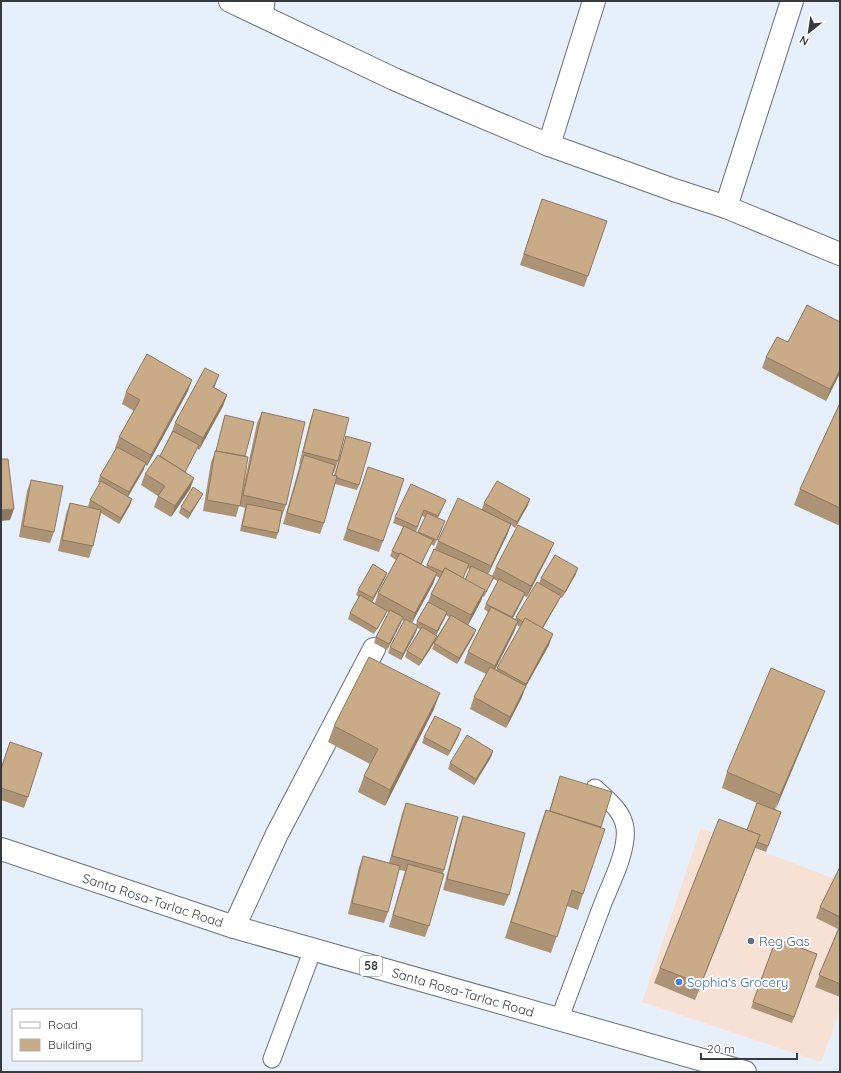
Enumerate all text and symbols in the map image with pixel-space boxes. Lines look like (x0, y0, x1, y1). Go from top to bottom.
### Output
north arrow (789, 12, 829, 52)
text: N (797, 33, 811, 49)
street label: Santa Rosa-Tarlac Road (81, 870, 225, 930)
place label: Reg Gas (759, 933, 810, 949)
marker: Reg Gas (746, 936, 756, 946)
road number: 58 (360, 956, 382, 976)
street label: Santa Rosa-Tarlac Road (390, 964, 536, 1020)
place label: Sophia's Grocery (687, 974, 788, 990)
marker: Sophia's Grocery (674, 977, 684, 987)
legend (12, 1009, 142, 1061)
text: Road (48, 1017, 78, 1032)
scale bar (701, 1035, 797, 1061)
text: Building (48, 1037, 92, 1052)
text: 20 m (707, 1041, 735, 1056)

